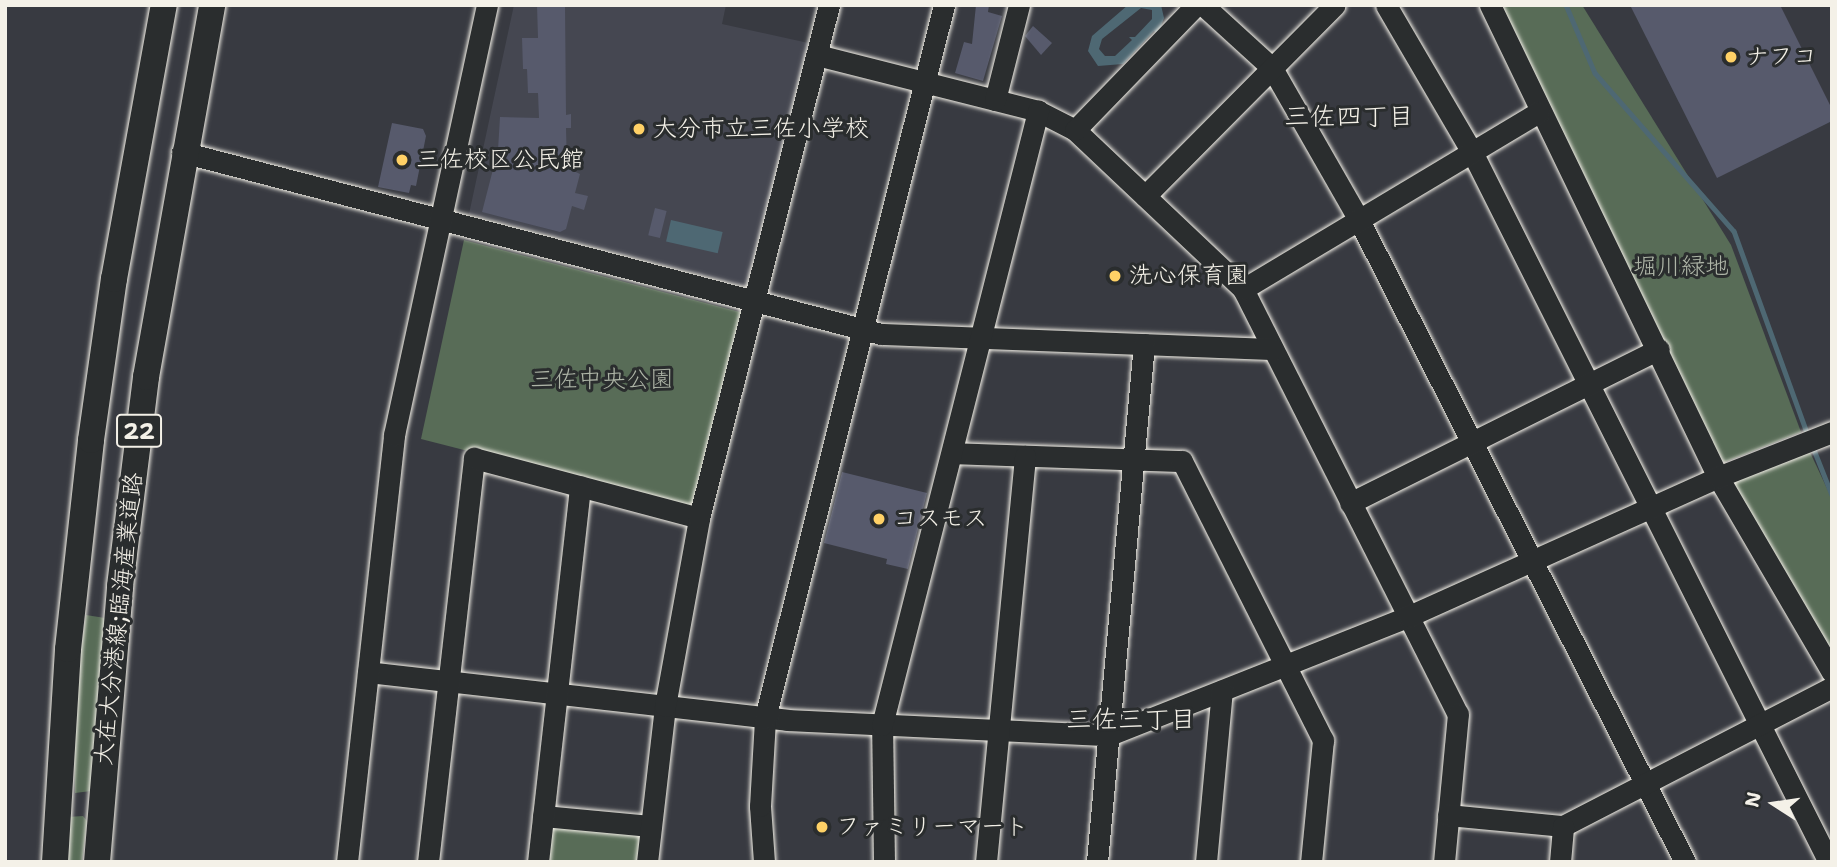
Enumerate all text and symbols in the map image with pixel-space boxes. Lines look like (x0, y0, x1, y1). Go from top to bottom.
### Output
place label: ナフコ (1745, 43, 1817, 71)
marker: ナフコ (1723, 49, 1739, 65)
district label: 三佐四丁目 (1284, 100, 1414, 132)
place label: 大分市立三佐小学校 (653, 115, 869, 143)
marker: 大分市立三佐小学校 (631, 121, 647, 137)
place label: 三佐校区公民館 (416, 146, 584, 174)
marker: 三佐校区公民館 (394, 152, 410, 168)
park label: 堀川緑地 (1633, 253, 1729, 281)
place label: 洗心保育園 (1129, 262, 1249, 290)
marker: 洗心保育園 (1107, 268, 1123, 284)
park label: 三佐中央公園 (530, 366, 674, 394)
road number: 22 (114, 412, 164, 450)
street label: 大在大分港線;臨海産業道路 (89, 471, 149, 767)
place label: コスモス (893, 505, 989, 533)
marker: コスモス (871, 511, 887, 527)
district label: 三佐三丁目 (1066, 703, 1196, 735)
north arrow (1739, 769, 1809, 839)
text: N (1739, 790, 1767, 809)
place label: ファミリーマート (836, 813, 1028, 841)
marker: ファミリーマート (814, 819, 830, 835)

